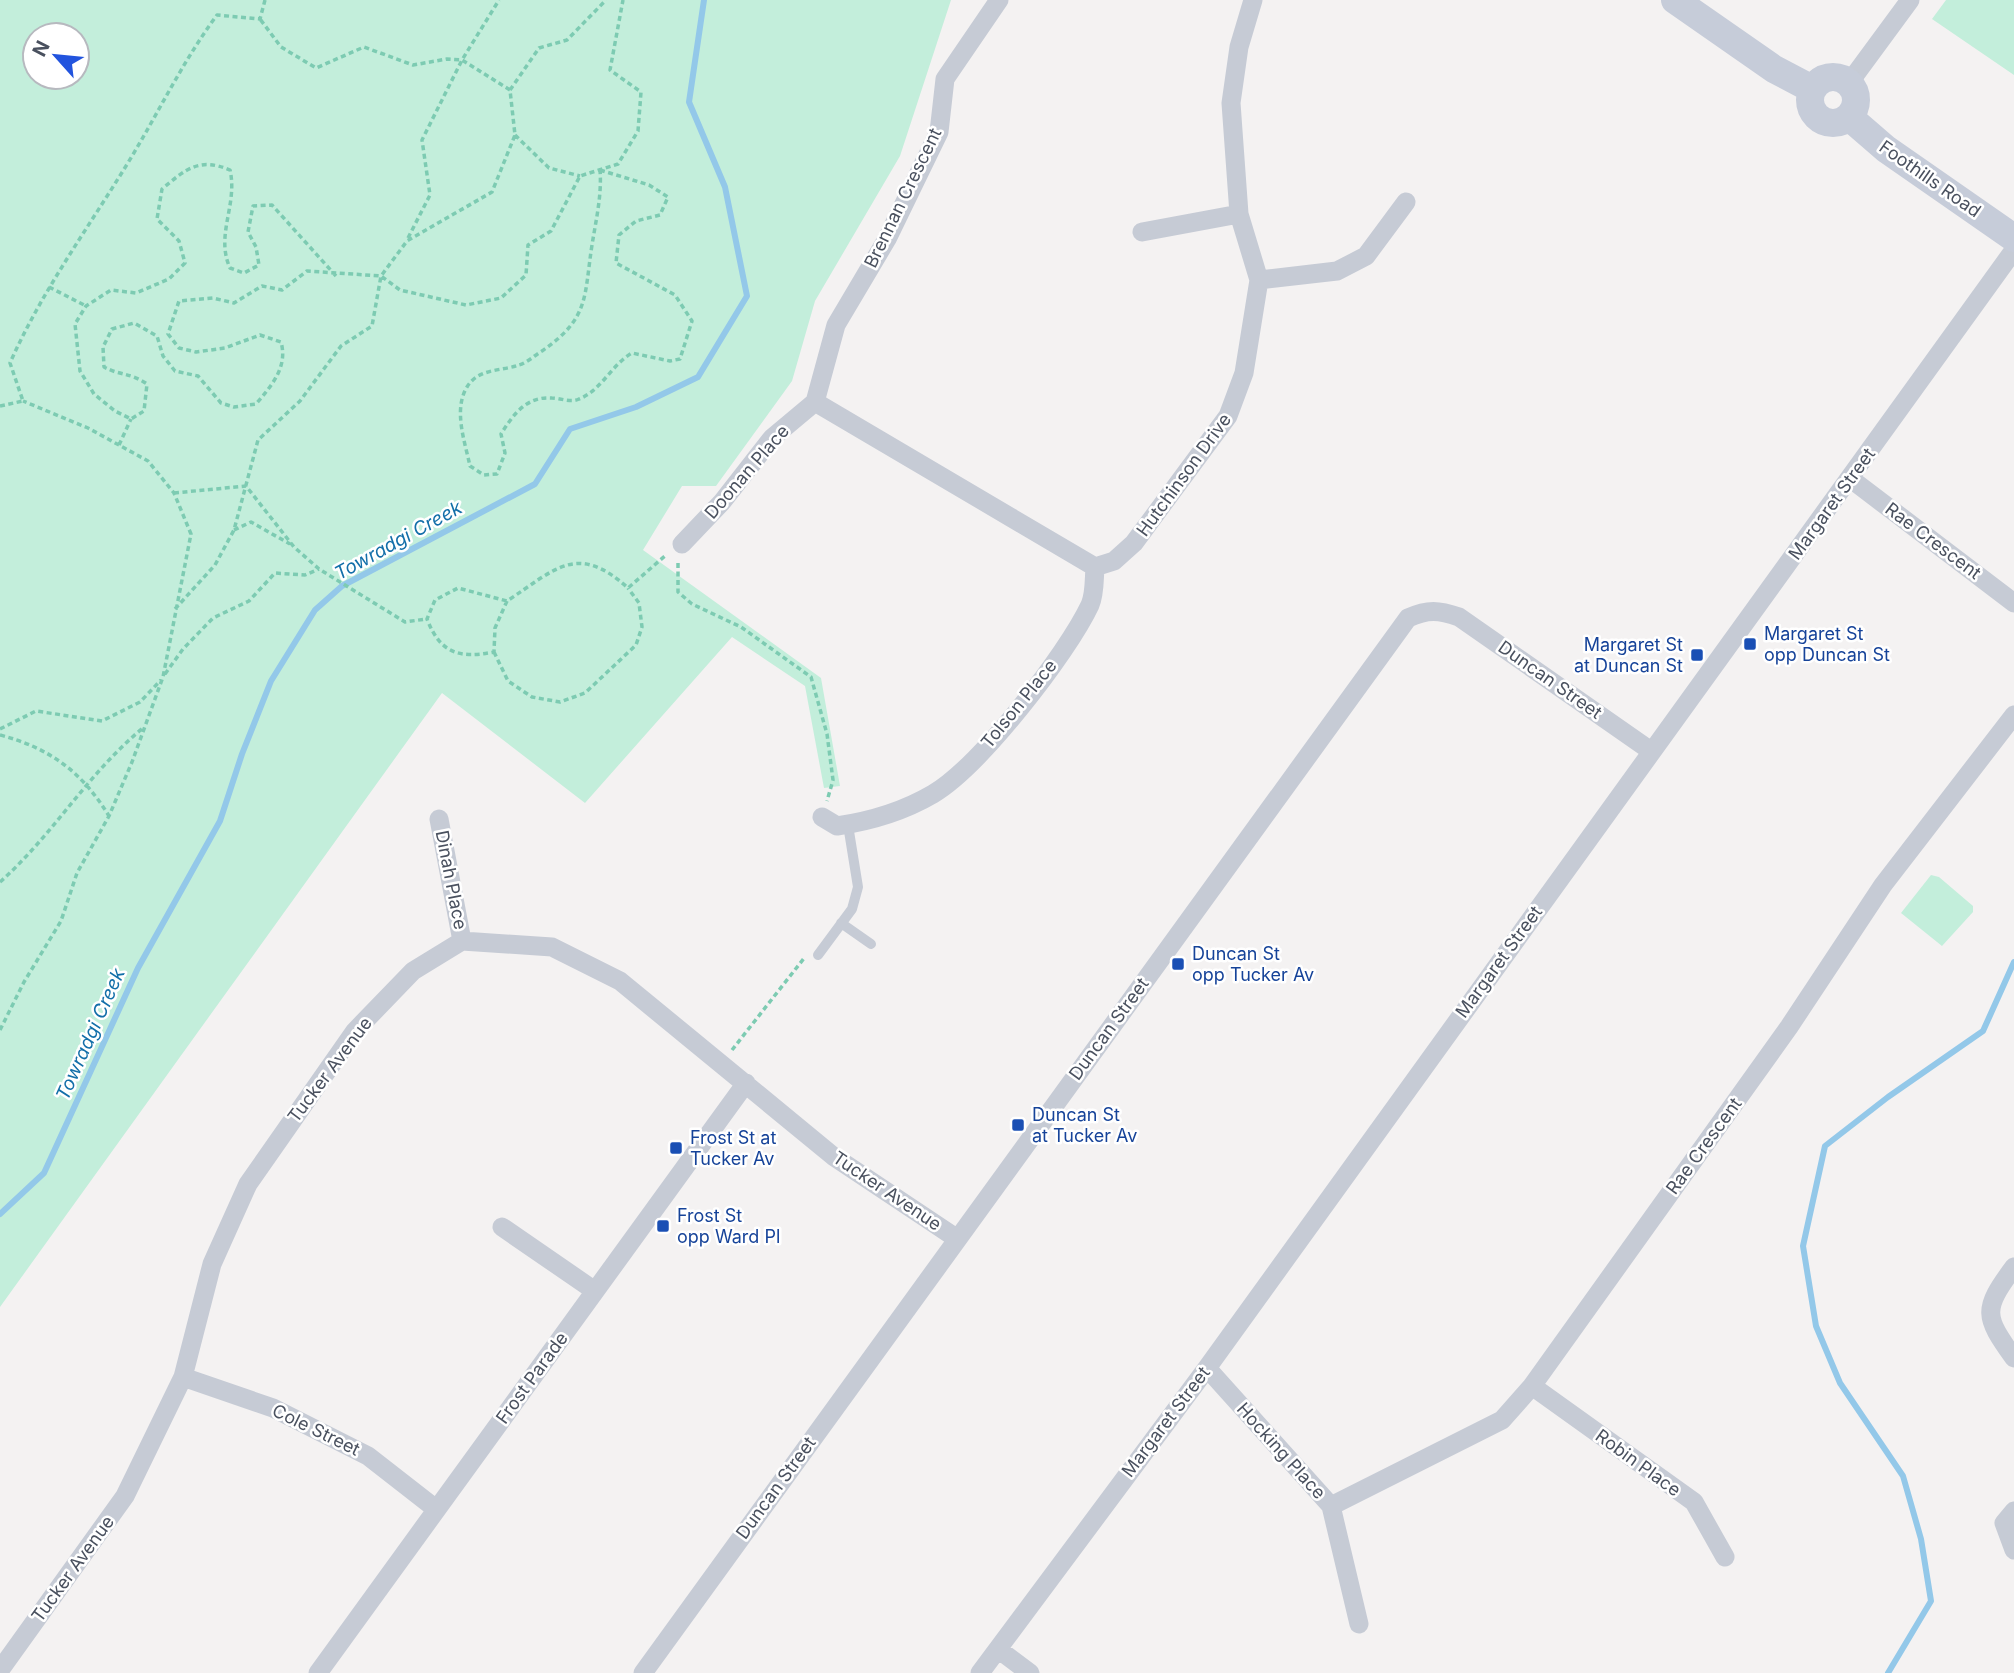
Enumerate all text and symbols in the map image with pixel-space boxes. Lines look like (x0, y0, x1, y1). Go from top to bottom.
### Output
north arrow (21, 21, 91, 91)
text: N (28, 37, 55, 60)
street label: Brennan Crescent (860, 124, 946, 271)
street label: Foothills Road (1875, 136, 1985, 221)
street label: Hutchinson Drive (1132, 409, 1235, 540)
street label: Doonan Place (700, 420, 793, 523)
street label: Margaret Street (1784, 444, 1879, 564)
water label: Towradgi Creek (330, 496, 466, 585)
street label: Rae Crescent (1881, 498, 1985, 583)
place label: Margaret St opp Duncan St (1764, 623, 1890, 665)
place label: Margaret St at Duncan St (1574, 634, 1683, 676)
street label: Duncan Street (1495, 636, 1606, 723)
marker: Margaret St opp Duncan St (1742, 636, 1758, 652)
marker: Margaret St at Duncan St (1689, 647, 1705, 663)
street label: Tolson Place (976, 655, 1061, 752)
street label: Dinah Place (432, 829, 471, 931)
street label: Margaret Street (1451, 902, 1546, 1022)
place label: Duncan St opp Tucker Av (1192, 943, 1314, 985)
marker: Duncan St opp Tucker Av (1170, 956, 1186, 972)
water label: Towradgi Creek (51, 964, 130, 1104)
street label: Duncan Street (1064, 973, 1153, 1084)
street label: Tucker Avenue (283, 1013, 376, 1126)
street label: Rae Crescent (1662, 1093, 1746, 1198)
place label: Duncan St at Tucker Av (1032, 1104, 1137, 1146)
marker: Duncan St at Tucker Av (1010, 1117, 1026, 1133)
place label: Frost St at Tucker Av (690, 1127, 776, 1169)
marker: Frost St at Tucker Av (668, 1140, 684, 1156)
street label: Tucker Avenue (829, 1147, 945, 1235)
place label: Frost St opp Ward Pl (677, 1205, 780, 1247)
marker: Frost St opp Ward Pl (655, 1218, 671, 1234)
street label: Frost Parade (491, 1328, 572, 1427)
street label: Margaret Street (1117, 1362, 1214, 1481)
street label: Hocking Place (1233, 1398, 1330, 1503)
street label: Cole Street (269, 1399, 363, 1460)
street label: Robin Place (1592, 1425, 1685, 1500)
street label: Duncan Street (731, 1432, 820, 1543)
street label: Tucker Avenue (27, 1511, 118, 1626)

